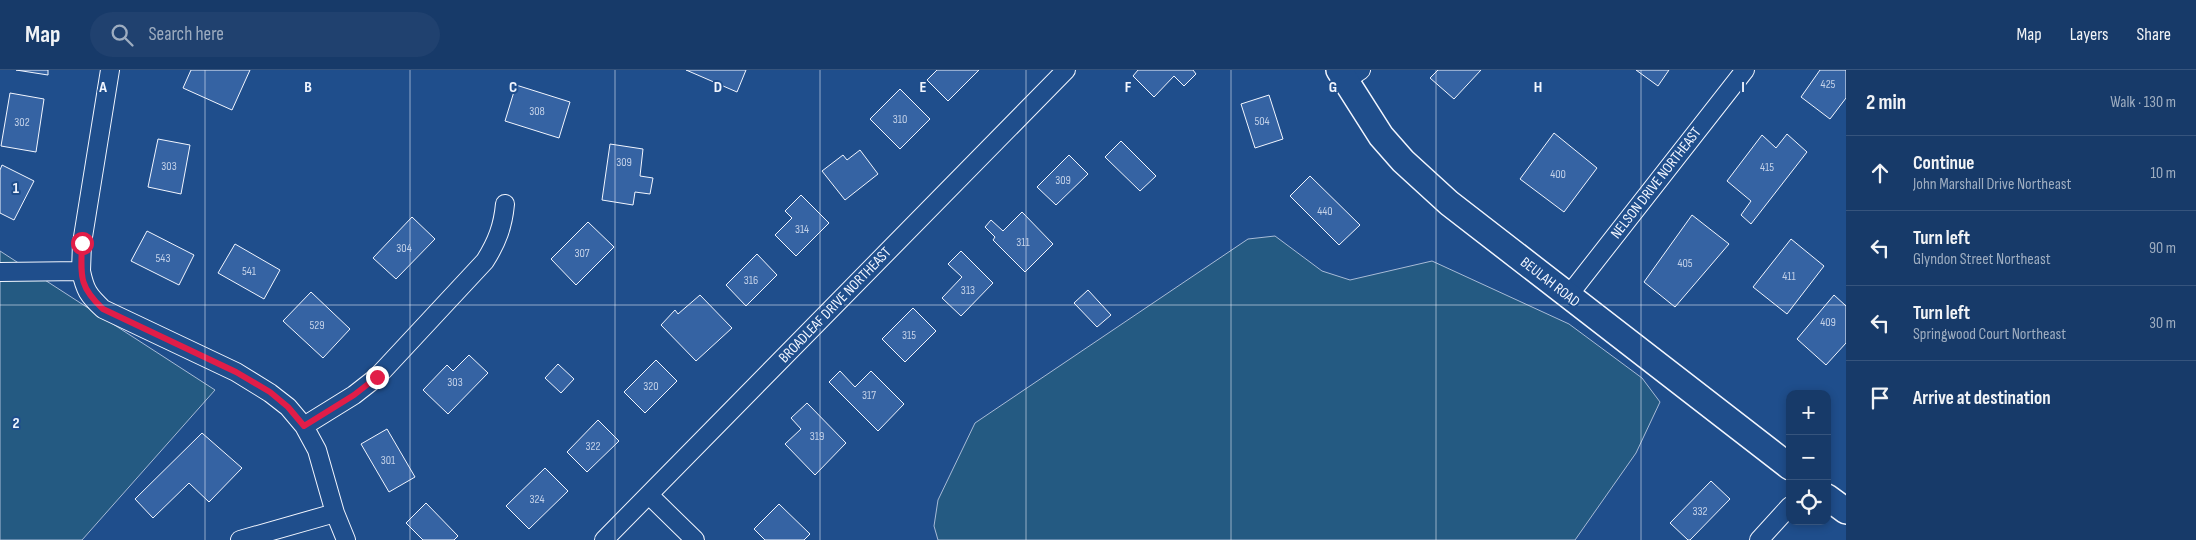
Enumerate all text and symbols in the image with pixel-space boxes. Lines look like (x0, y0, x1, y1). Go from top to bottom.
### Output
search box (90, 12, 440, 57)
text: Map (25, 20, 60, 49)
icon: search (108, 21, 136, 49)
text: Search here (148, 23, 224, 46)
text: Map (2017, 24, 2042, 45)
text: Layers (2070, 24, 2109, 45)
text: Share (2137, 24, 2171, 45)
house number: 425 (1821, 77, 1836, 92)
text: A (98, 78, 107, 97)
text: B (304, 78, 312, 97)
text: C (509, 78, 517, 97)
text: D (714, 78, 722, 97)
text: E (920, 78, 927, 97)
text: F (1125, 78, 1132, 97)
text: G (1329, 78, 1337, 97)
text: H (1534, 78, 1542, 97)
text: I (1741, 78, 1745, 97)
text: 2 min (1866, 90, 1906, 115)
text: Walk · 130 m (2110, 93, 2176, 112)
house number: 308 (529, 104, 545, 119)
house number: 310 (893, 112, 907, 127)
house number: 504 (1254, 114, 1270, 129)
house number: 302 (14, 115, 30, 130)
street label: NELSON DRIVE NORTHEAST (1607, 123, 1705, 243)
text: Continue (1913, 152, 1974, 175)
house number: 309 (616, 155, 632, 170)
house number: 303 (161, 159, 177, 174)
icon: ahead (1866, 159, 1894, 187)
house number: 415 (1760, 160, 1774, 175)
text: 10 m (2150, 164, 2176, 183)
house number: 400 (1550, 167, 1566, 182)
house number: 309 (1055, 173, 1071, 188)
text: John Marshall Drive Northeast (1913, 175, 2071, 194)
text: 1 (13, 179, 20, 198)
house number: 440 (1317, 204, 1333, 219)
house number: 314 (795, 222, 809, 237)
text: Turn left (1913, 227, 1970, 250)
route start (71, 232, 94, 255)
icon: left (1866, 234, 1894, 262)
house number: 311 (1016, 235, 1031, 250)
text: 90 m (2149, 239, 2176, 258)
house number: 304 (396, 241, 412, 256)
street label: BROADLEAF DRIVE NORTHEAST (775, 243, 895, 367)
house number: 307 (574, 246, 590, 261)
text: Glyndon Street Northeast (1913, 250, 2051, 269)
house number: 543 (156, 251, 170, 266)
street label: BEULAH ROAD (1516, 253, 1584, 311)
house number: 405 (1677, 256, 1693, 271)
house number: 541 (242, 264, 257, 279)
house number: 411 (1782, 269, 1797, 284)
house number: 316 (744, 273, 758, 288)
house number: 313 (961, 283, 975, 298)
text: Turn left (1913, 302, 1970, 325)
icon: left (1866, 309, 1894, 337)
text: 30 m (2149, 314, 2176, 333)
house number: 409 (1820, 315, 1836, 330)
house number: 529 (309, 318, 325, 333)
text: Springwood Court Northeast (1913, 325, 2066, 344)
house number: 315 (902, 328, 916, 343)
route end (366, 366, 389, 389)
house number: 303 (447, 375, 463, 390)
house number: 320 (643, 379, 659, 394)
icon: arrive (1866, 384, 1894, 412)
text: Arrive at destination (1913, 387, 2051, 410)
house number: 317 (862, 388, 876, 403)
map controls (1786, 390, 1831, 525)
button: + (1786, 390, 1831, 435)
text: 2 (12, 414, 20, 433)
house number: 319 (810, 429, 824, 444)
button: − (1786, 435, 1831, 480)
house number: 322 (586, 439, 601, 454)
house number: 301 (381, 453, 396, 468)
button: locate (1786, 480, 1831, 525)
house number: 324 (530, 492, 544, 507)
house number: 332 (1692, 504, 1708, 519)

